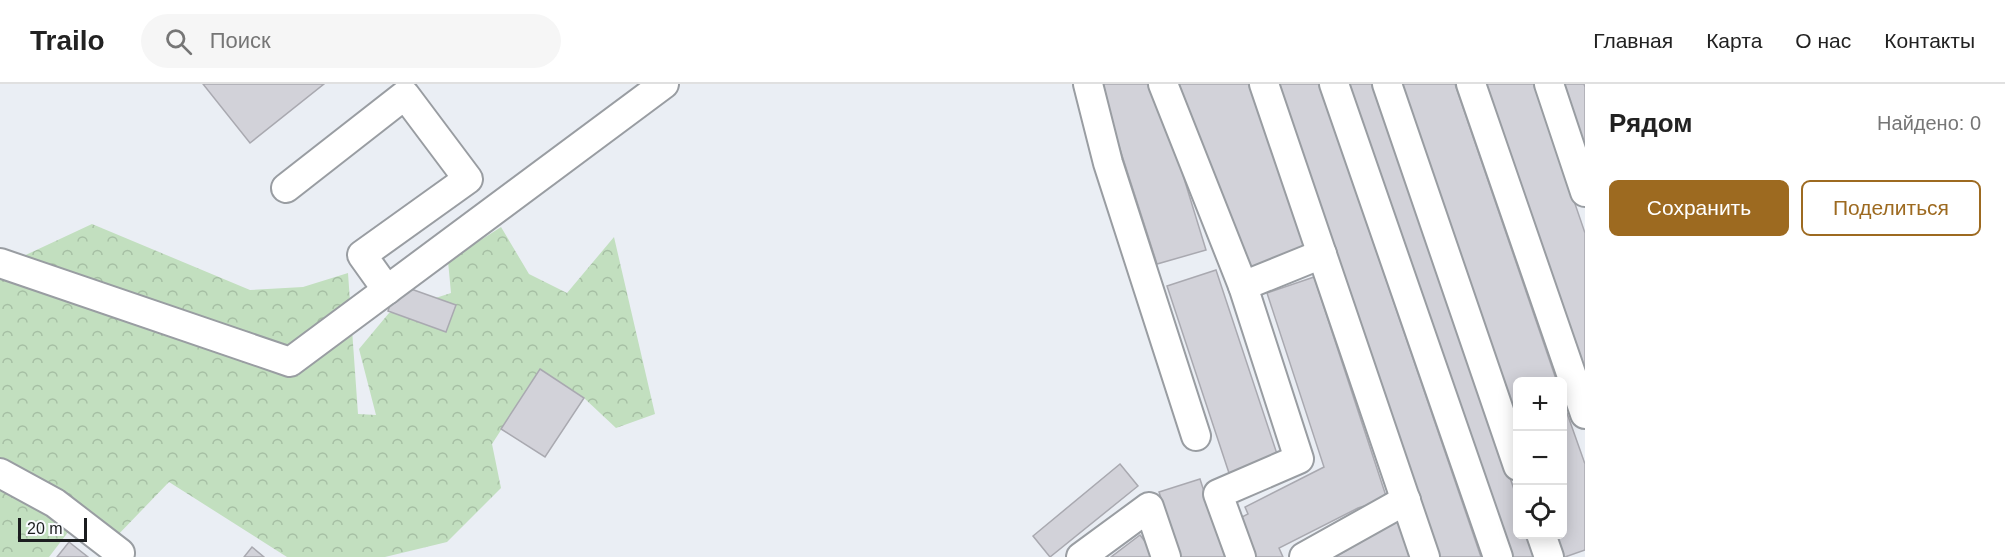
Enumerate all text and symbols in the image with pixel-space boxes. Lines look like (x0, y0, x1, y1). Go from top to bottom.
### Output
search box (141, 14, 561, 68)
text: Trailo (30, 25, 105, 56)
icon: search (162, 25, 195, 58)
text: Поиск (210, 28, 271, 53)
text: Главная (1593, 29, 1673, 52)
text: Карта (1706, 29, 1762, 52)
text: О нас (1795, 29, 1851, 52)
text: Контакты (1884, 29, 1975, 52)
text: Рядом (1609, 108, 1692, 138)
text: Найдено: 0 (1877, 112, 1981, 134)
button: Сохранить (1609, 180, 1789, 236)
button: Поделиться (1801, 180, 1981, 236)
map controls (1513, 377, 1567, 539)
button: + (1513, 377, 1567, 431)
button: − (1513, 431, 1567, 485)
button: locate (1513, 485, 1567, 539)
scale bar (18, 515, 87, 542)
text: 20 m (27, 520, 63, 537)

